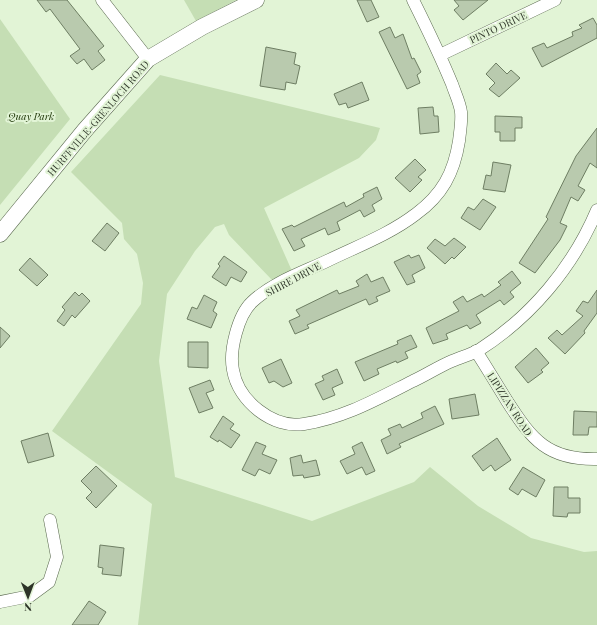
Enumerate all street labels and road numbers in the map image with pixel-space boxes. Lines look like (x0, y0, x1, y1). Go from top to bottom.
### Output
street label: PINTO DRIVE (467, 8, 529, 46)
street label: HURFFVILLE-GRENLOCH ROAD (44, 57, 152, 179)
street label: SHIRE DRIVE (263, 259, 323, 299)
street label: LIPIZZAN ROAD (484, 370, 536, 438)

